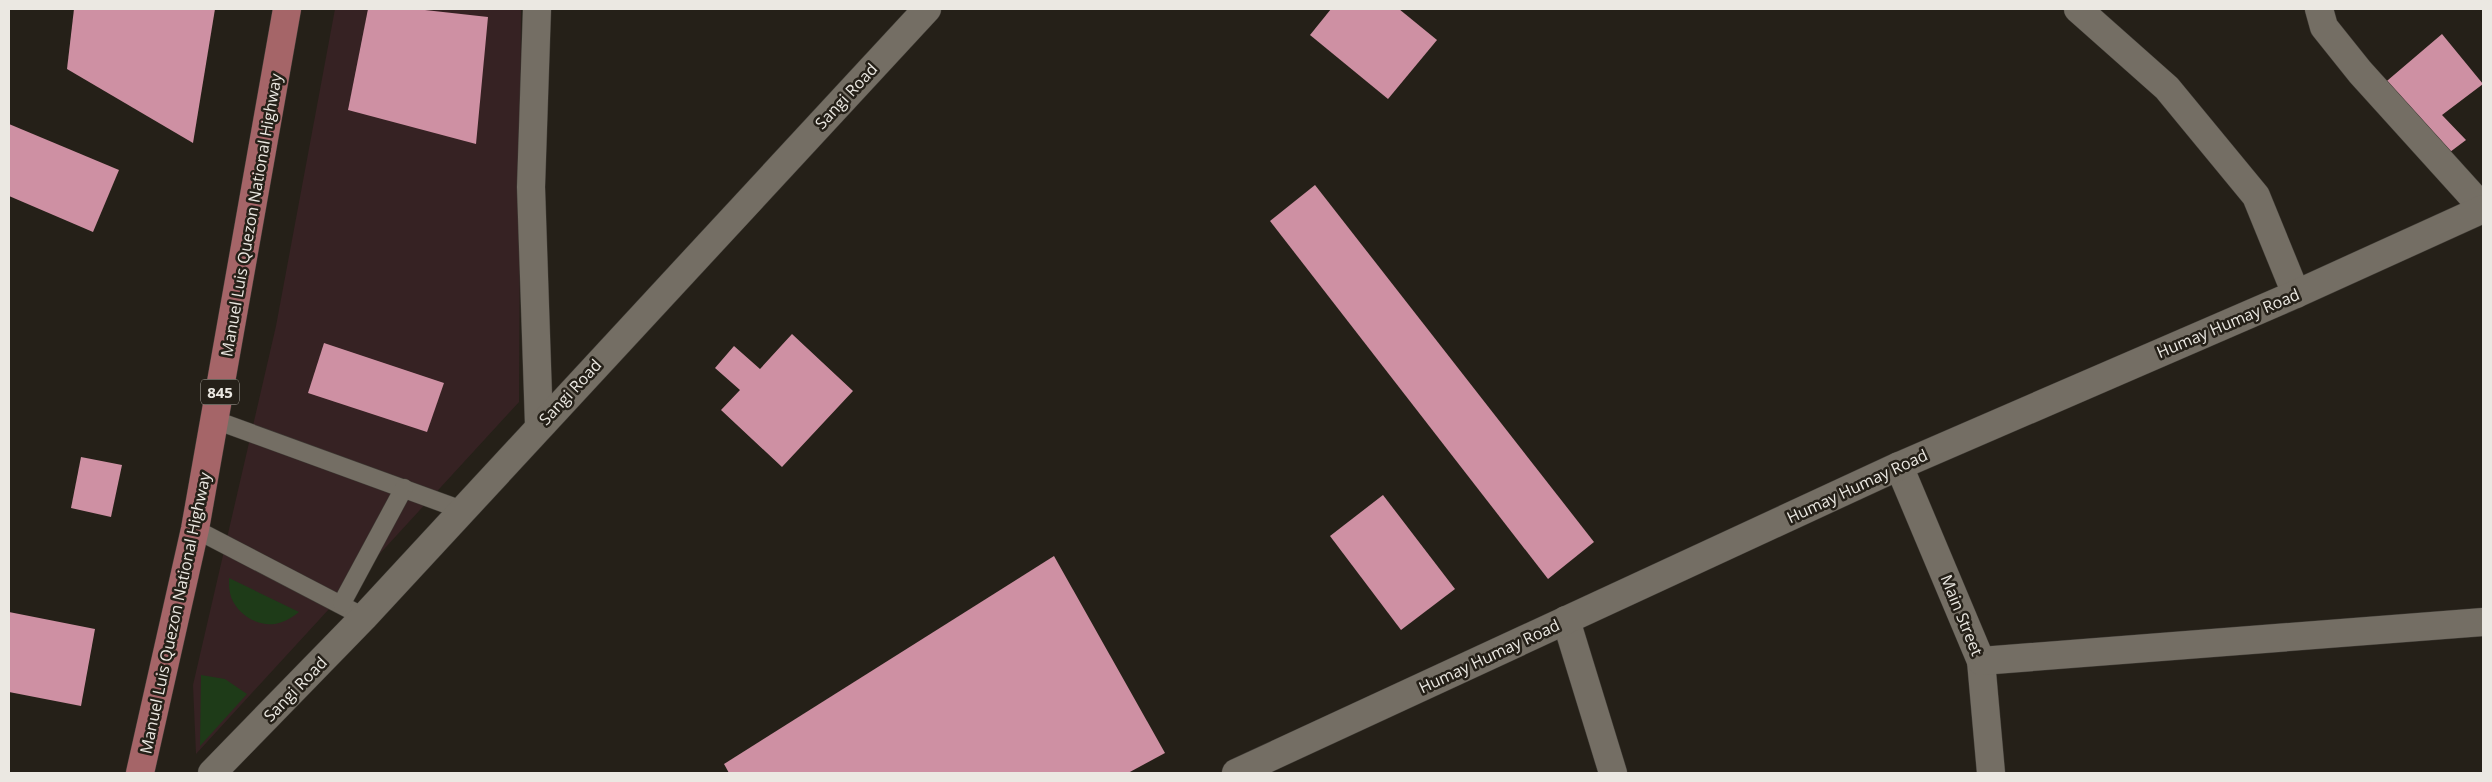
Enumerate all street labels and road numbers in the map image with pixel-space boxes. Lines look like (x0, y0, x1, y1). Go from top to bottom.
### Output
street label: Sangi Road (810, 58, 882, 134)
street label: Manuel Luis Quezon National Highway (215, 71, 287, 358)
street label: Humay Humay Road (2153, 283, 2303, 363)
street label: Sangi Road (534, 354, 606, 430)
road number: 845 (201, 380, 239, 404)
street label: Humay Humay Road (1783, 444, 1931, 528)
street label: Manuel Luis Quezon National Highway (134, 469, 216, 756)
street label: Main Street (1936, 571, 1988, 659)
street label: Humay Humay Road (1415, 614, 1563, 698)
street label: Sangi Road (258, 652, 332, 726)

